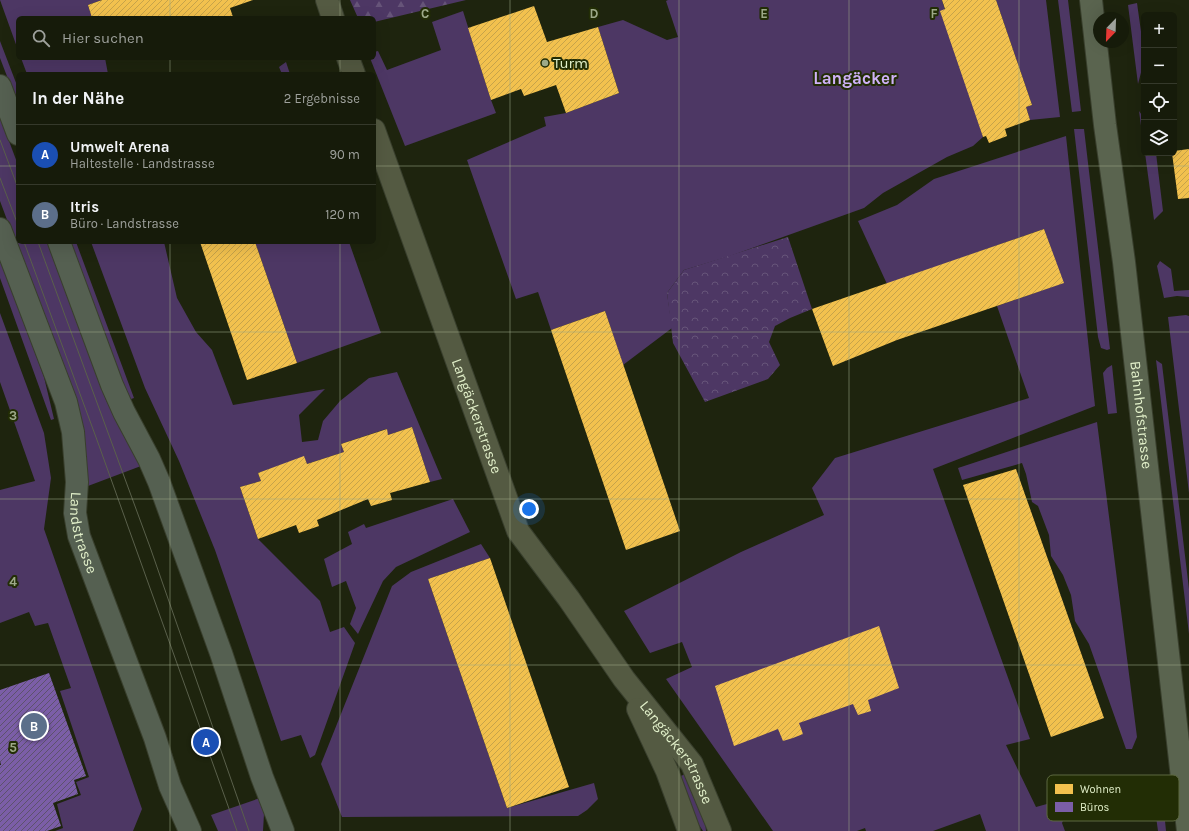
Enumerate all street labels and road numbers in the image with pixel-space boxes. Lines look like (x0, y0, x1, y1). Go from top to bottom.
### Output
street label: Langäckerstrasse (448, 356, 506, 476)
street label: Bahnhofstrasse (1126, 360, 1156, 470)
street label: Landstrasse (66, 491, 101, 576)
street label: Langäckerstrasse (636, 697, 717, 807)

